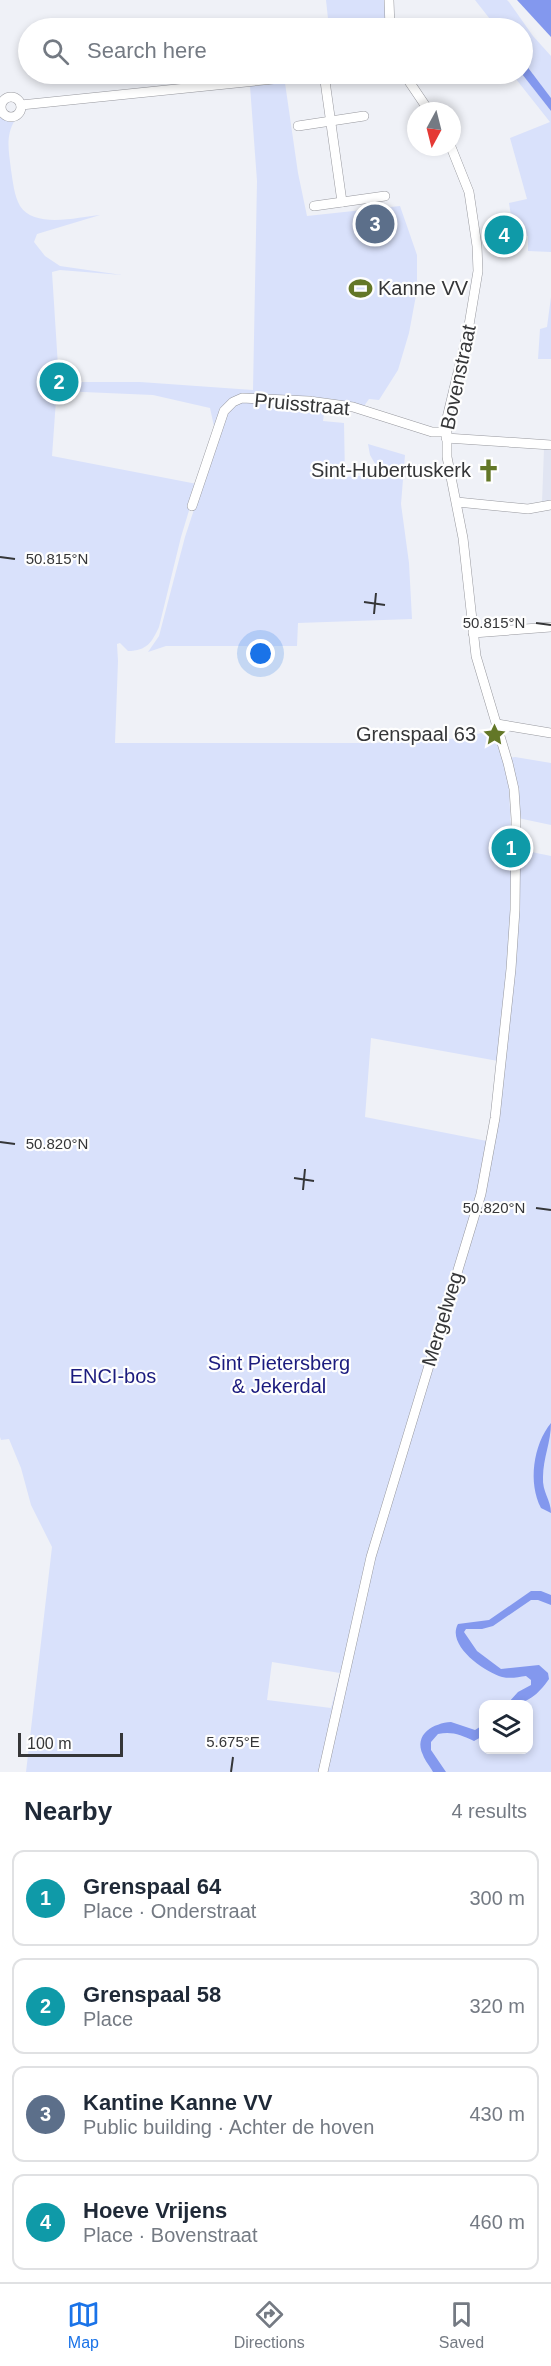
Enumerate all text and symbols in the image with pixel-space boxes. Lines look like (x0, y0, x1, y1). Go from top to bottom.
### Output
search box (18, 18, 533, 84)
icon: search (39, 35, 72, 68)
text: Search here (87, 38, 207, 63)
north arrow (407, 102, 461, 156)
pin: 3 (356, 202, 394, 246)
pin: 4 (484, 212, 524, 258)
sports icon: Kanne VV (347, 275, 373, 301)
place label: Kanne VV (378, 277, 469, 299)
street label: Bovenstraat (436, 322, 480, 431)
pin: 2 (40, 360, 78, 404)
street label: Pruisstraat (253, 389, 351, 419)
church icon: Sint-Hubertuskerk (476, 457, 502, 483)
place label: Sint-Hubertuskerk (311, 459, 472, 481)
text: 50.815°N (26, 550, 88, 567)
text: 50.815°N (463, 614, 525, 631)
your location (246, 639, 275, 668)
place icon: Grenspaal 63 (481, 721, 507, 747)
place label: Grenspaal 63 (356, 723, 476, 745)
pin: 1 (492, 826, 530, 870)
text: 50.820°N (26, 1135, 88, 1152)
text: 50.820°N (463, 1199, 525, 1216)
street label: Mergelweg (417, 1269, 467, 1369)
park label: Sint Pietersberg & Jekerdal (208, 1352, 350, 1397)
park label: ENCI-bos (70, 1365, 156, 1387)
map controls (479, 1700, 533, 1754)
button: layers (479, 1700, 533, 1754)
scale bar (18, 1730, 123, 1758)
text: 5.675°E (206, 1733, 260, 1750)
text: 100 m (27, 1735, 71, 1752)
text: Nearby (24, 1796, 112, 1826)
text: 4 results (451, 1800, 527, 1822)
text: Grenspaal 64 (83, 1874, 221, 1899)
text: 1 (40, 1887, 51, 1909)
text: 300 m (469, 1887, 525, 1909)
text: Place · Onderstraat (83, 1900, 256, 1922)
text: Grenspaal 58 (83, 1982, 221, 2007)
text: 2 (40, 1995, 51, 2017)
text: 320 m (469, 1995, 525, 2017)
text: Place (83, 2008, 133, 2030)
text: Kantine Kanne VV (83, 2090, 272, 2115)
text: 3 (40, 2103, 51, 2125)
text: 430 m (469, 2103, 525, 2125)
text: Public building · Achter de hoven (83, 2116, 374, 2138)
text: Hoeve Vrijens (83, 2198, 227, 2223)
text: 4 (40, 2211, 51, 2233)
text: 460 m (469, 2211, 525, 2233)
text: Place · Bovenstraat (83, 2224, 258, 2246)
tab: Map (67, 2298, 100, 2352)
tab: Directions (234, 2298, 305, 2352)
tab: Saved (439, 2298, 484, 2352)

